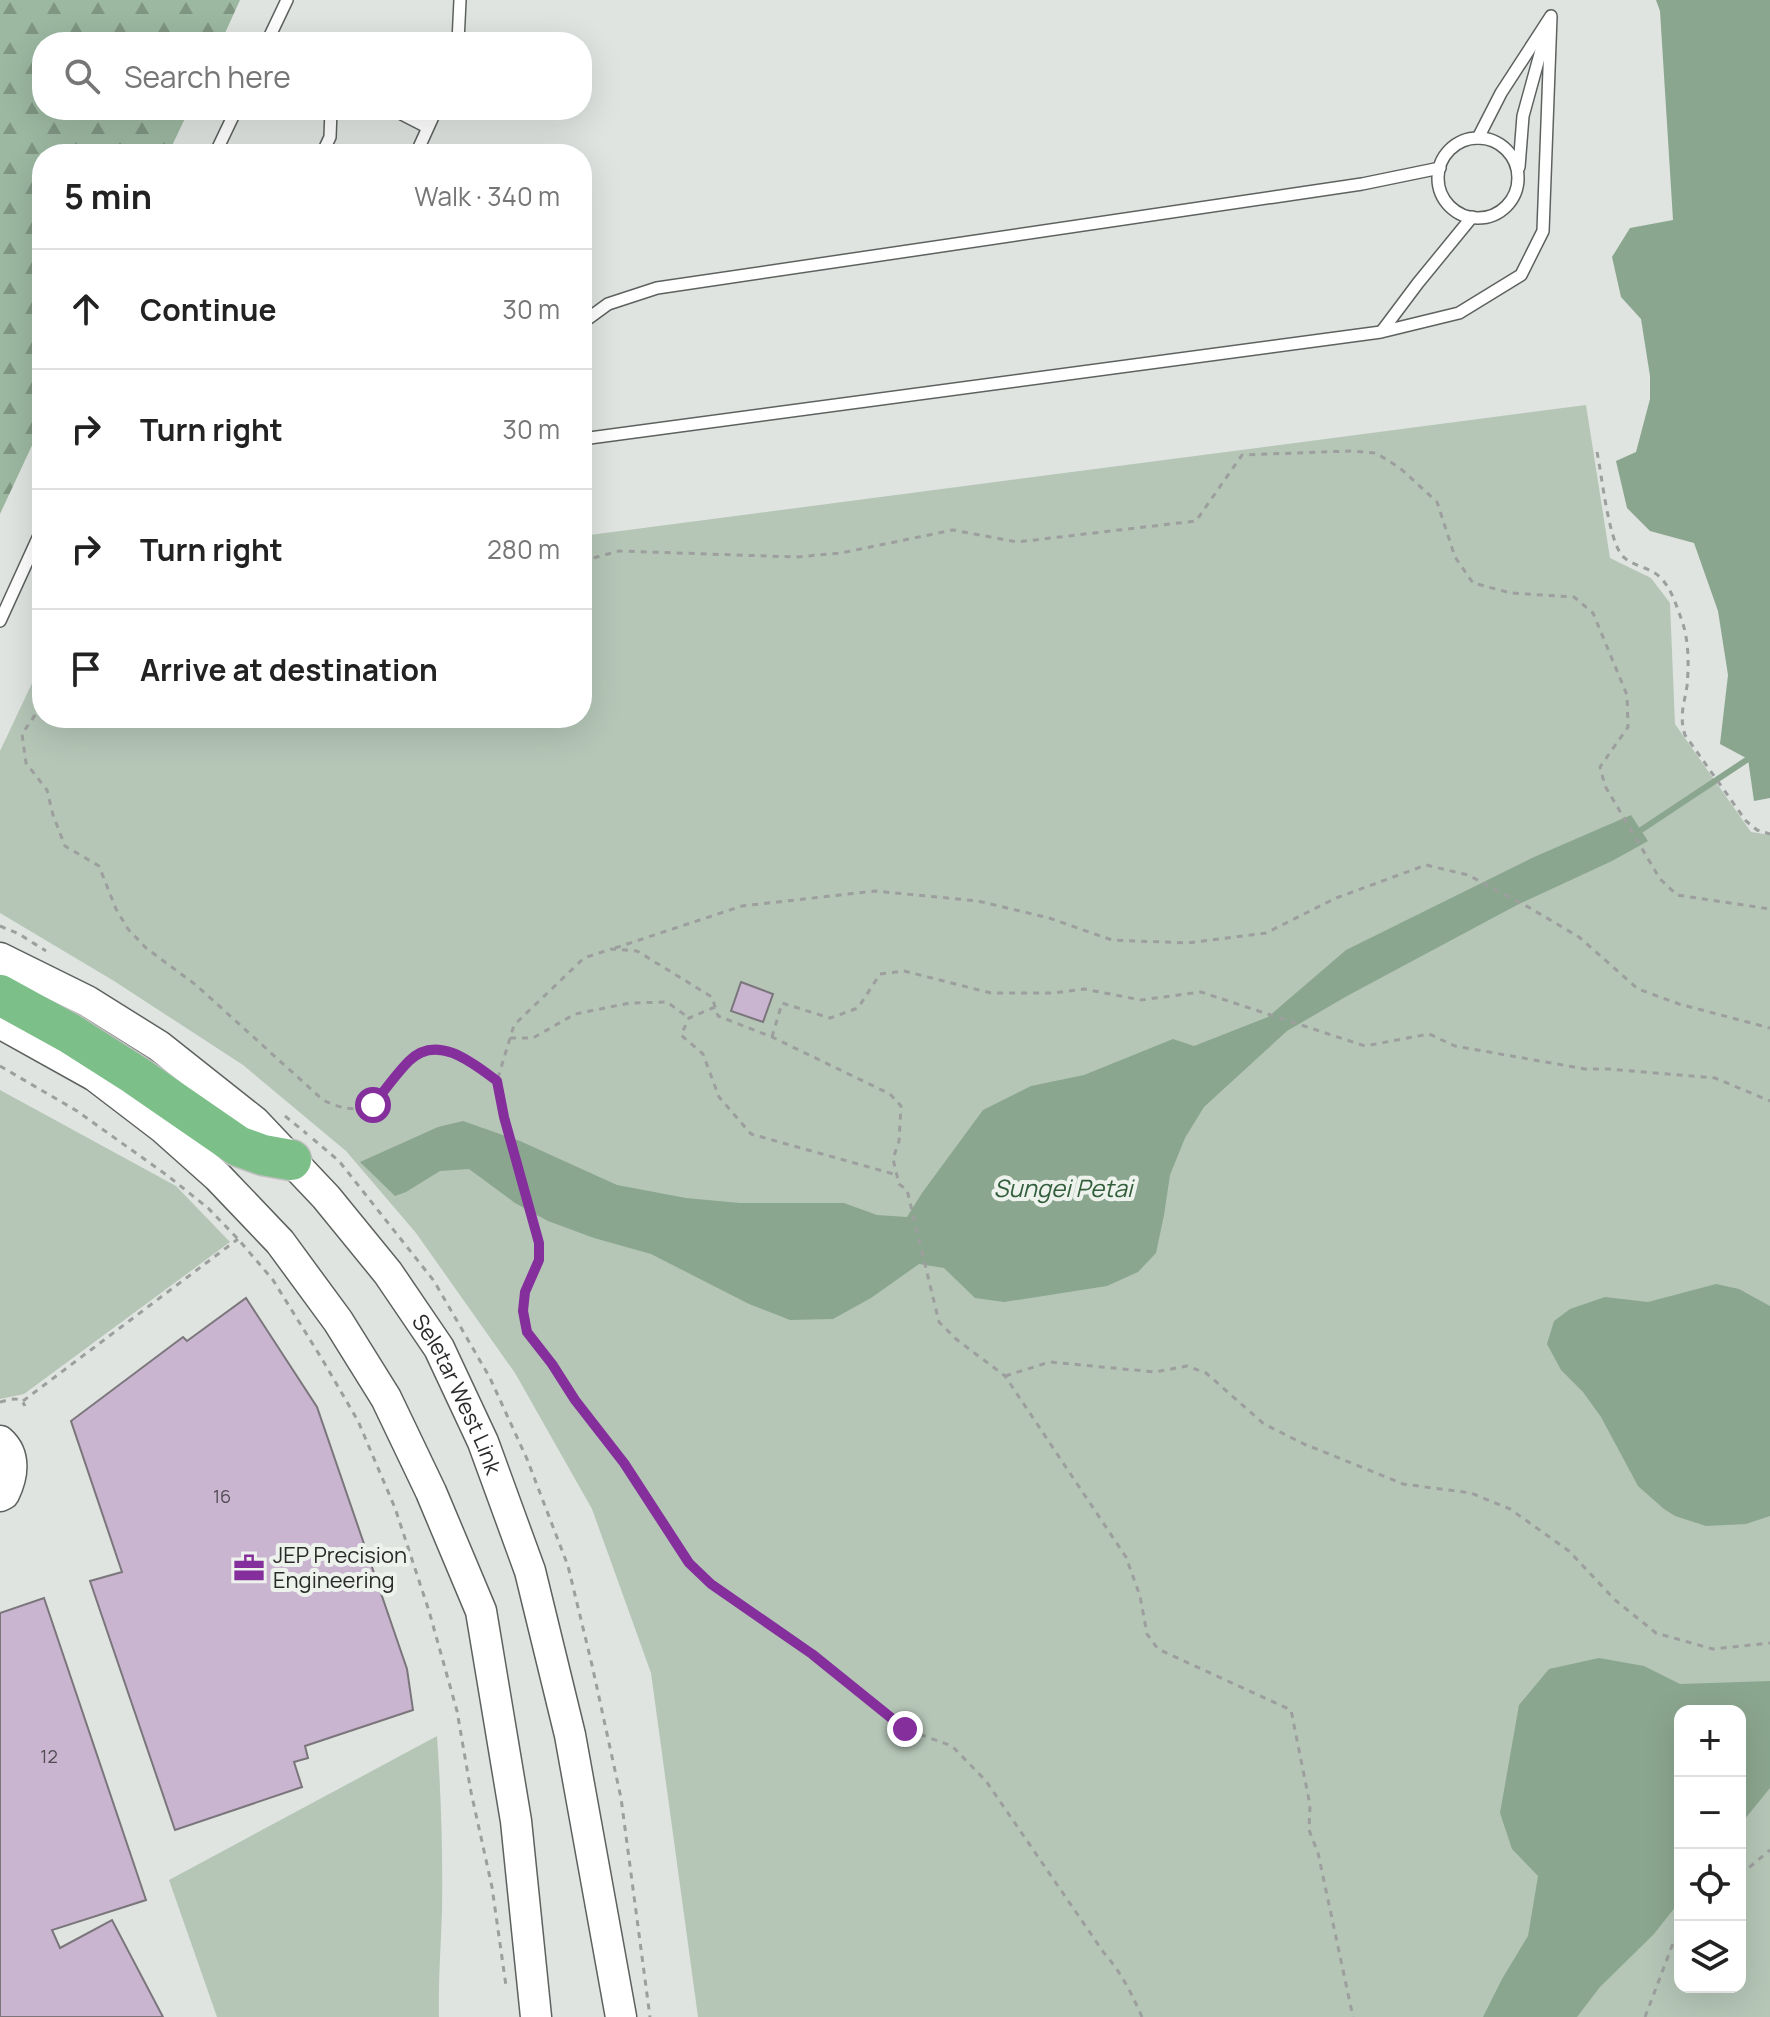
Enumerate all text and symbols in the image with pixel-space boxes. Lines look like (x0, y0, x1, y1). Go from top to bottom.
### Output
search box (32, 32, 592, 120)
icon: search (60, 54, 104, 98)
text: Search here (124, 56, 291, 97)
text: 5 min (64, 173, 152, 219)
text: Walk · 340 m (414, 178, 560, 214)
icon: ahead (64, 287, 108, 331)
text: Continue (140, 289, 276, 330)
text: 30 m (503, 291, 560, 327)
icon: right (64, 407, 108, 451)
text: Turn right (140, 409, 283, 450)
text: 30 m (503, 411, 560, 447)
icon: right (64, 527, 108, 571)
text: Turn right (140, 529, 283, 570)
text: 280 m (487, 531, 560, 567)
icon: arrive (64, 647, 108, 691)
text: Arrive at destination (140, 649, 438, 690)
route start (355, 1087, 391, 1123)
water label: Sungei Petai (994, 1171, 1136, 1204)
street label: Seletar West Link (405, 1308, 509, 1479)
house number: 16 (213, 1484, 231, 1508)
place label: JEP Precision Engineering (273, 1540, 407, 1595)
office icon: JEP Precision Engineering (232, 1551, 266, 1585)
map controls (1674, 1705, 1746, 1993)
button: + (1674, 1705, 1746, 1777)
route end (887, 1711, 923, 1747)
house number: 12 (40, 1744, 58, 1768)
button: − (1674, 1777, 1746, 1849)
button: locate (1674, 1849, 1746, 1921)
button: layers (1674, 1921, 1746, 1993)

